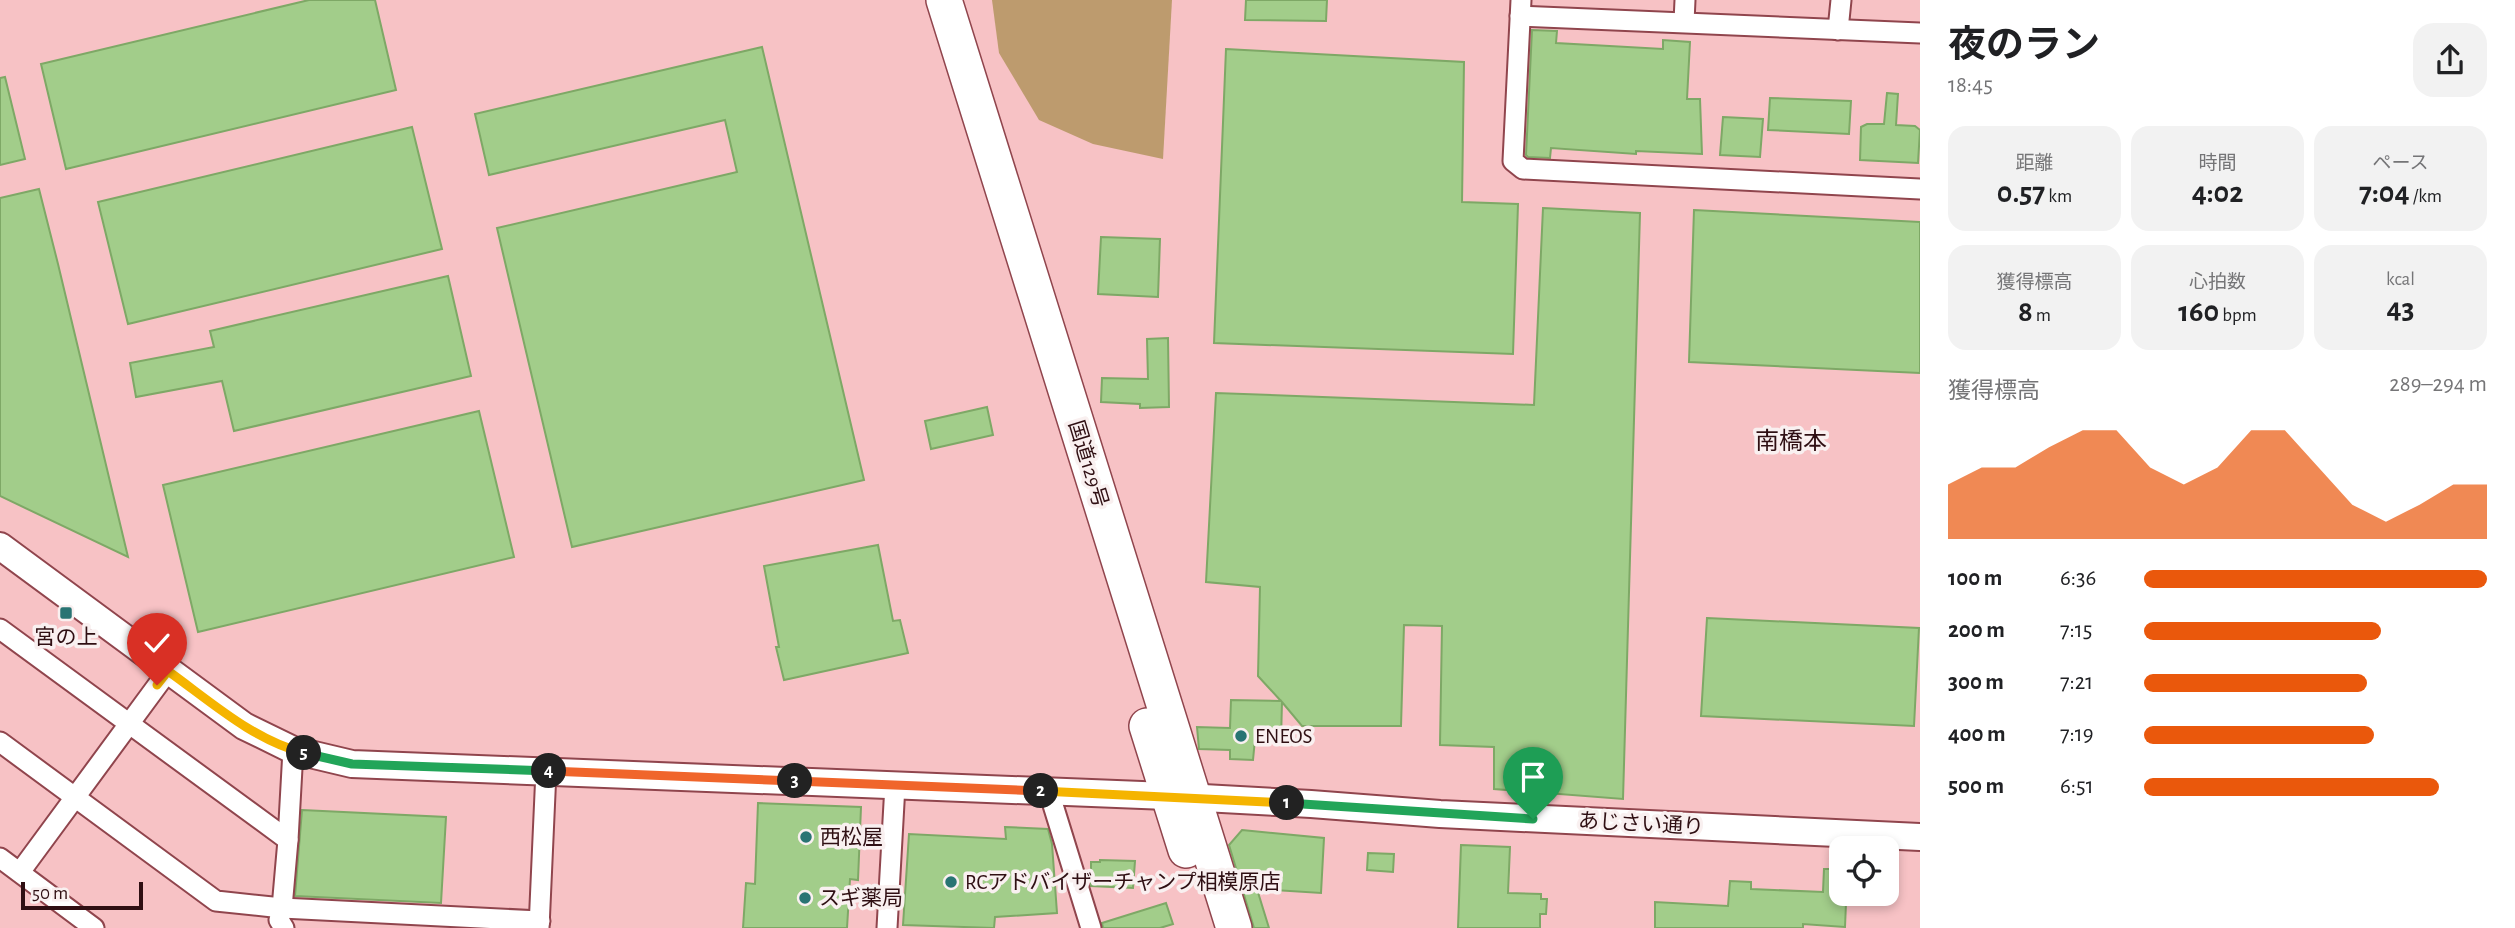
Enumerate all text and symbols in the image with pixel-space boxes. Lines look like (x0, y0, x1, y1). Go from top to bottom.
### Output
button: share (2413, 23, 2487, 97)
text: 夜のラン (1948, 27, 2100, 65)
text: 18:45 (1948, 74, 1993, 97)
text: 距離 (2015, 154, 2054, 173)
text: 時間 (2198, 154, 2237, 173)
text: ペース (2372, 154, 2429, 173)
text: 0.57 (1997, 178, 2045, 208)
text: 4:02 (2192, 178, 2243, 208)
text: 7:04 (2359, 178, 2410, 208)
text: km (2045, 187, 2072, 206)
text: /km (2410, 187, 2442, 206)
text: kcal (2386, 270, 2415, 289)
text: 獲得標高 (1996, 273, 2073, 292)
text: 心拍数 (2189, 273, 2246, 292)
text: 43 (2386, 294, 2415, 324)
text: 8 (2018, 297, 2033, 327)
text: 160 (2178, 297, 2219, 327)
text: m (2033, 306, 2051, 325)
text: bpm (2219, 306, 2257, 325)
text: 289–294 m (2389, 373, 2487, 396)
text: 獲得標高 (1948, 380, 2040, 403)
street label: 国道129号 (1065, 418, 1112, 510)
district label: 南橋本 (1755, 428, 1827, 454)
text: 100 m (1948, 567, 2002, 590)
text: 6:36 (2060, 567, 2096, 590)
marker: 宮の上 (58, 605, 74, 621)
pin (127, 613, 187, 685)
text: 200 m (1948, 619, 2005, 642)
text: 7:15 (2060, 619, 2092, 642)
icon: check (138, 624, 176, 662)
place label: 宮の上 (35, 626, 98, 648)
text: 300 m (1948, 671, 2004, 694)
text: 7:21 (2060, 671, 2093, 694)
text: 400 m (1948, 723, 2006, 746)
text: 7:19 (2060, 723, 2094, 746)
place label: ENEOS (1255, 726, 1313, 747)
marker: ENEOS (1233, 728, 1249, 744)
pin: 5 (286, 736, 322, 770)
text: 5 (299, 743, 308, 762)
pin (1503, 747, 1563, 819)
pin: 4 (532, 754, 566, 788)
icon: arrive (1514, 758, 1552, 796)
text: 4 (544, 761, 553, 780)
pin: 3 (778, 764, 812, 798)
text: 3 (790, 771, 799, 790)
pin: 2 (1024, 774, 1058, 808)
text: 500 m (1948, 775, 2004, 798)
text: 6:51 (2060, 775, 2094, 798)
text: 2 (1036, 781, 1045, 800)
pin: 1 (1270, 786, 1304, 820)
text: 1 (1283, 793, 1290, 812)
street label: あじさい通り (1578, 809, 1705, 838)
place label: 西松屋 (820, 826, 883, 848)
marker: 西松屋 (798, 829, 814, 845)
map controls (1829, 836, 1899, 906)
button: locate (1829, 836, 1899, 906)
place label: RCアドバイザーチャンプ相模原店 (965, 871, 1281, 893)
marker: RCアドバイザーチャンプ相模原店 (943, 874, 959, 890)
scale bar (21, 879, 144, 911)
text: 50 m (32, 884, 68, 903)
place label: スギ薬局 (819, 887, 903, 909)
marker: スギ薬局 (797, 890, 813, 906)

